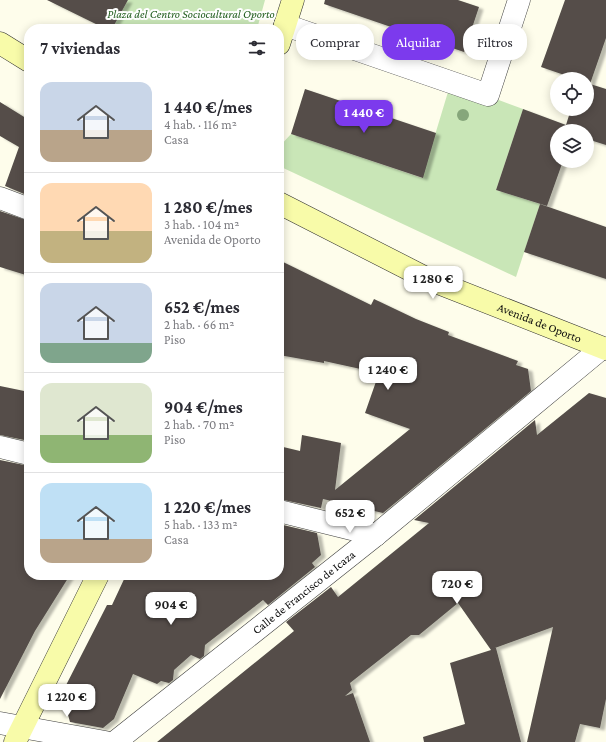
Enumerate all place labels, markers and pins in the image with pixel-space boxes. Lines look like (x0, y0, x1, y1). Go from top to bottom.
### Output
pin: 1 440 € (327, 100, 401, 134)
pin: 1 280 € (396, 266, 470, 300)
pin: 1 240 € (351, 357, 425, 391)
pin: 652 € (322, 500, 378, 534)
pin: 720 € (429, 571, 485, 605)
pin: 904 € (143, 592, 199, 626)
pin: 1 220 € (30, 684, 104, 718)

